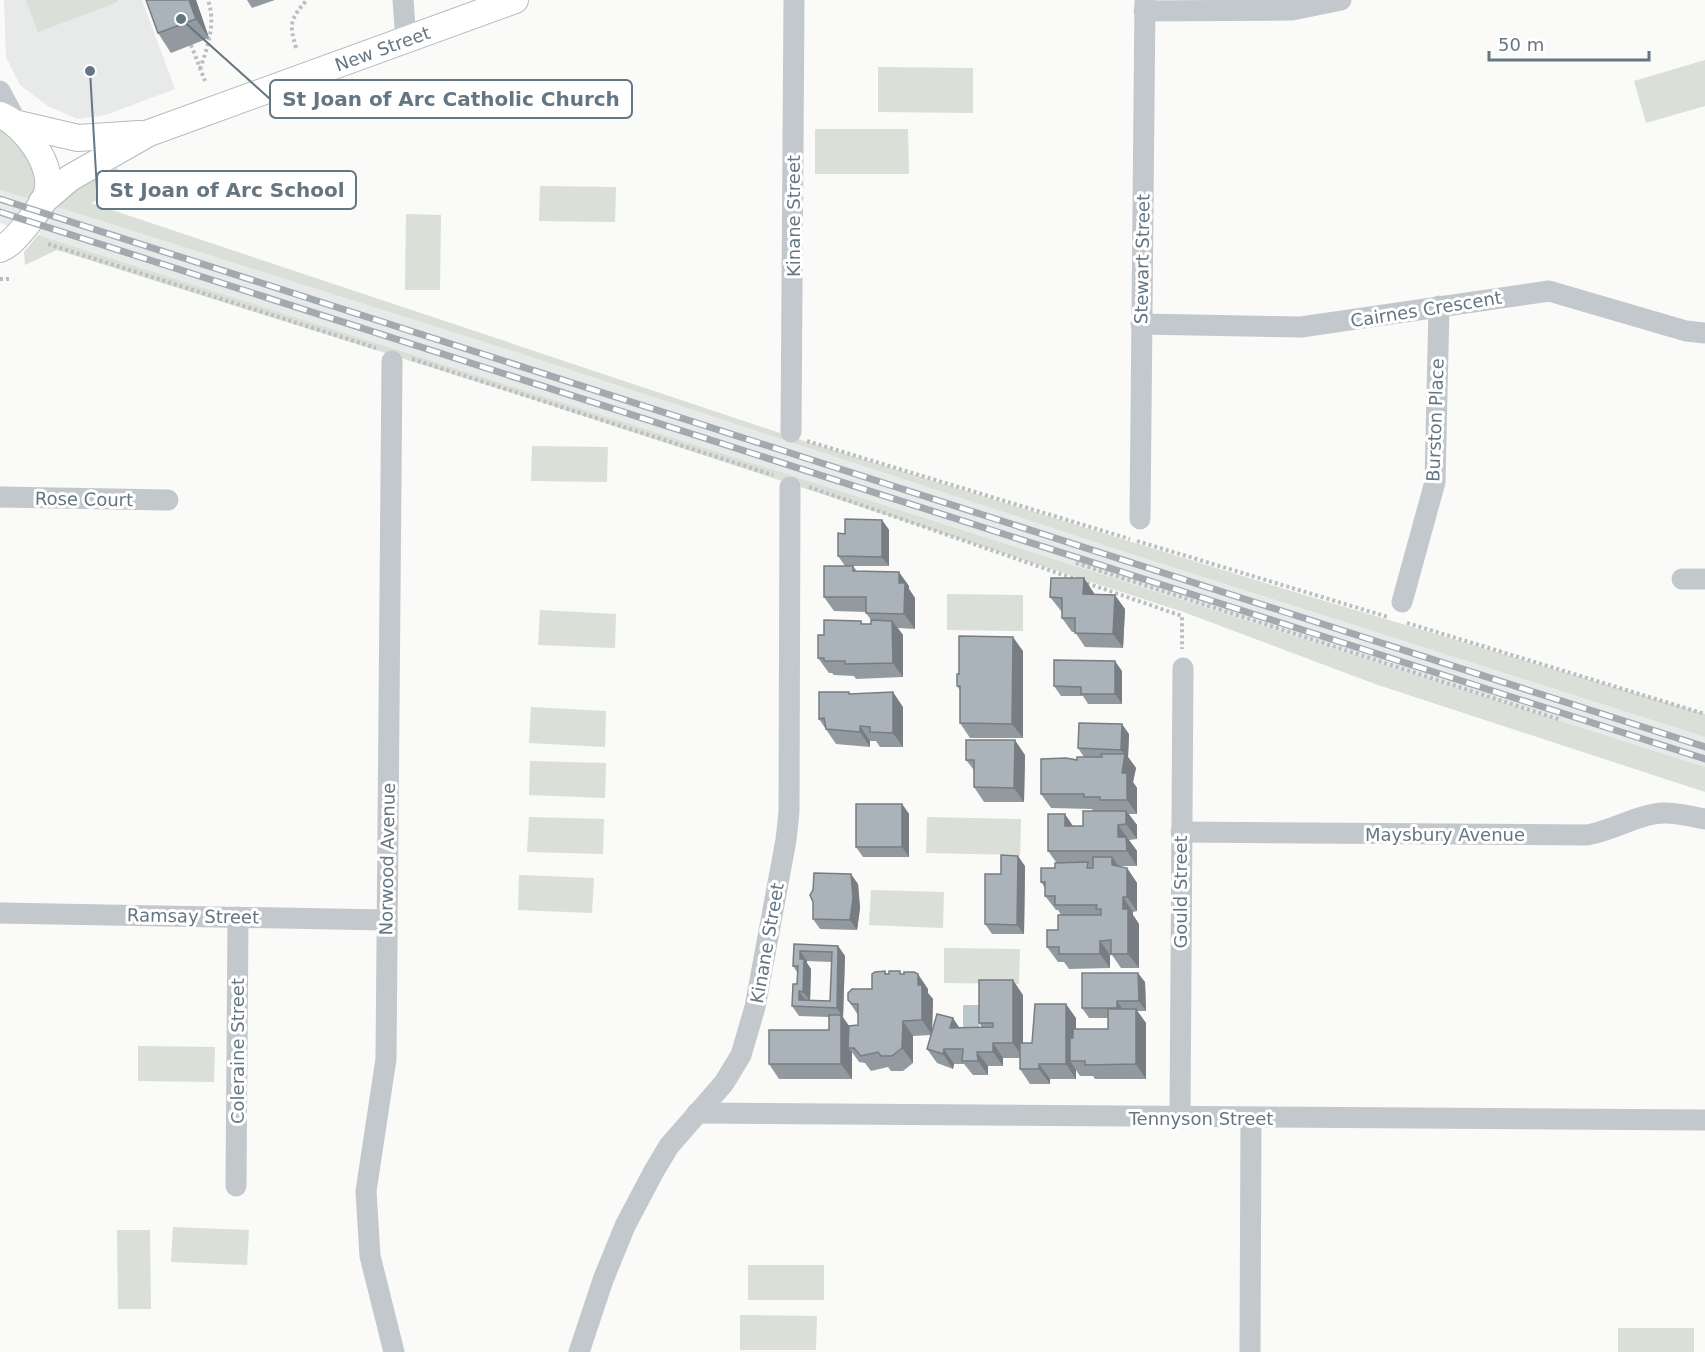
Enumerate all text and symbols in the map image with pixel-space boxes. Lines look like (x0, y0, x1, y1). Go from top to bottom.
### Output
street label: New Street (332, 21, 433, 75)
scale bar (1489, 24, 1650, 62)
text: 50 m (1498, 34, 1544, 55)
callout: St Joan of Arc Catholic Church (270, 80, 632, 118)
text: St Joan of Arc Catholic Church (282, 87, 620, 111)
street label: Kinane Street (783, 155, 804, 277)
callout: St Joan of Arc School (97, 171, 356, 209)
text: St Joan of Arc School (109, 178, 345, 202)
street label: Stewart Street (1130, 194, 1154, 324)
street label: Cairnes Crescent (1349, 287, 1503, 331)
street label: Burston Place (1422, 358, 1448, 482)
street label: Rose Court (35, 488, 133, 510)
street label: Norwood Avenue (375, 783, 399, 935)
street label: Maysbury Avenue (1365, 824, 1525, 845)
street label: Gould Street (1170, 835, 1191, 949)
street label: Kinane Street (746, 881, 788, 1005)
street label: Ramsay Street (127, 904, 259, 928)
street label: Coleraine Street (227, 978, 248, 1124)
street label: Tennyson Street (1128, 1108, 1273, 1129)

